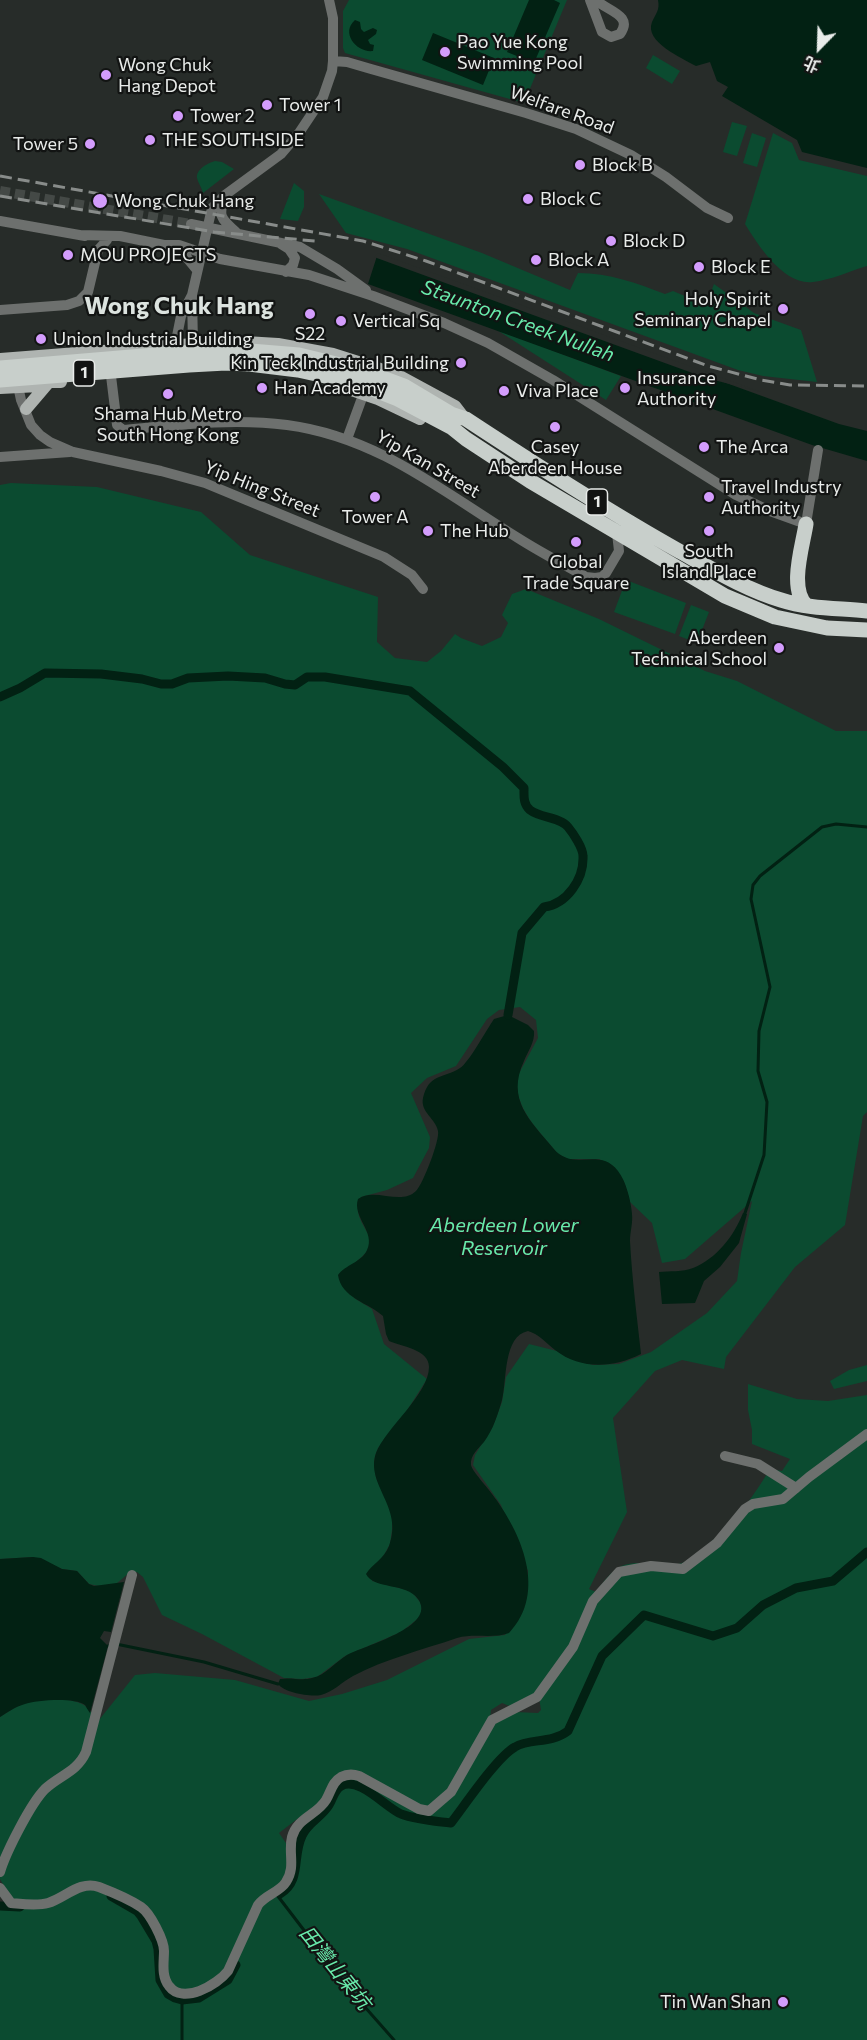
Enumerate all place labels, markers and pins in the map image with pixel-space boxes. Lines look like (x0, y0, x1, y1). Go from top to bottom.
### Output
place label: Pao Yue Kong Swimming Pool (457, 31, 583, 74)
marker: Pao Yue Kong Swimming Pool (438, 45, 452, 59)
place label: Wong Chuk Hang Depot (118, 54, 216, 97)
marker: Wong Chuk Hang Depot (99, 68, 113, 82)
place label: Tower 1 (279, 94, 342, 116)
marker: Tower 1 (260, 98, 274, 112)
place label: Tower 2 (190, 105, 255, 127)
marker: Tower 2 (171, 109, 185, 123)
place label: THE SOUTHSIDE (162, 129, 304, 151)
place label: Tower 5 (13, 133, 78, 155)
marker: THE SOUTHSIDE (143, 133, 157, 147)
marker: Tower 5 (83, 137, 97, 151)
place label: Block B (592, 154, 653, 176)
marker: Block B (573, 158, 587, 172)
place label: Block C (540, 188, 601, 210)
place label: Wong Chuk Hang (114, 190, 254, 212)
marker: Wong Chuk Hang (91, 192, 109, 210)
marker: Block C (521, 192, 535, 206)
place label: Block D (623, 230, 685, 252)
marker: Block D (604, 234, 618, 248)
place label: MOU PROJECTS (80, 244, 216, 266)
marker: MOU PROJECTS (61, 248, 75, 262)
place label: Block A (548, 249, 609, 271)
marker: Block A (529, 253, 543, 267)
place label: Block E (711, 256, 771, 278)
marker: Block E (692, 260, 706, 274)
place label: Holy Spirit Seminary Chapel (634, 288, 771, 330)
marker: Holy Spirit Seminary Chapel (776, 302, 790, 316)
marker: S22 (303, 307, 317, 321)
place label: Vertical Sq (353, 310, 440, 332)
marker: Vertical Sq (334, 314, 348, 328)
place label: S22 (295, 323, 325, 345)
place label: Union Industrial Building (53, 328, 252, 350)
marker: Union Industrial Building (34, 332, 48, 346)
place label: Kin Teck Industrial Building (230, 352, 449, 374)
marker: Kin Teck Industrial Building (454, 356, 468, 370)
place label: Insurance Authority (637, 367, 716, 410)
place label: Han Academy (274, 377, 386, 399)
place label: Viva Place (516, 380, 599, 402)
marker: Han Academy (255, 381, 269, 395)
marker: Insurance Authority (618, 381, 632, 395)
marker: Viva Place (497, 384, 511, 398)
marker: Shama Hub Metro South Hong Kong (161, 387, 175, 401)
place label: Shama Hub Metro South Hong Kong (94, 403, 242, 446)
marker: Casey Aberdeen House (548, 420, 562, 434)
place label: Casey Aberdeen House (488, 436, 622, 478)
place label: The Arca (716, 436, 788, 458)
marker: The Arca (697, 440, 711, 454)
place label: Travel Industry Authority (721, 476, 842, 518)
marker: Tower A (368, 490, 382, 504)
marker: Travel Industry Authority (702, 490, 716, 504)
place label: Tower A (341, 506, 409, 528)
place label: The Hub (440, 520, 509, 542)
marker: The Hub (421, 524, 435, 538)
marker: South Island Place (702, 524, 716, 538)
marker: Global Trade Square (569, 535, 583, 549)
place label: South Island Place (661, 540, 757, 582)
place label: Global Trade Square (523, 551, 629, 594)
place label: Aberdeen Technical School (631, 627, 767, 670)
marker: Aberdeen Technical School (772, 641, 786, 655)
place label: Tin Wan Shan (660, 1991, 771, 2013)
marker: Tin Wan Shan (776, 1995, 790, 2009)

